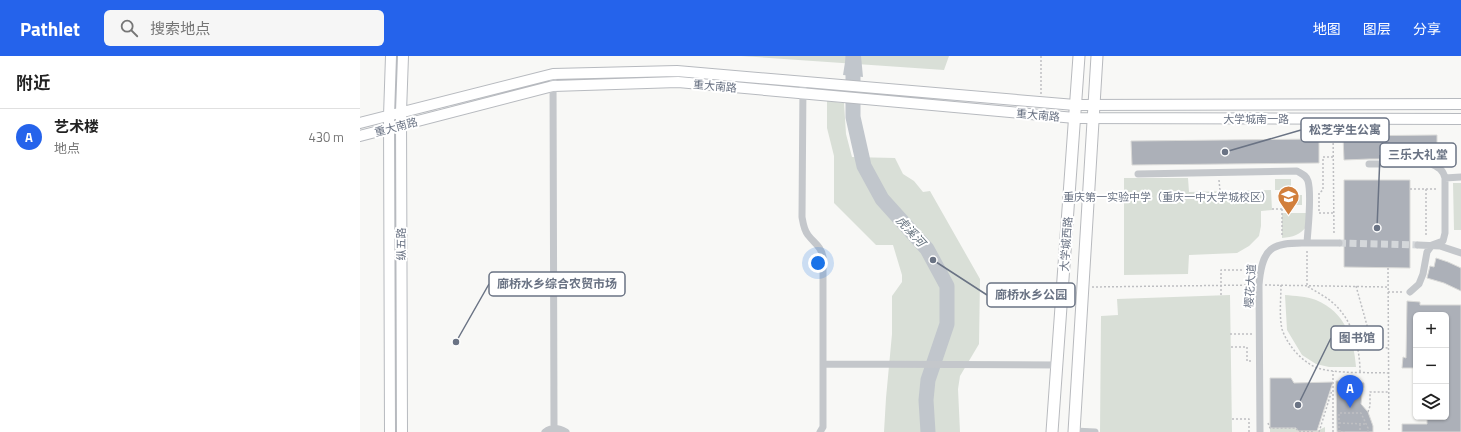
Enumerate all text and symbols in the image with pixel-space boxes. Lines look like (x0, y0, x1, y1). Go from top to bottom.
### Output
search box (104, 10, 384, 46)
text: Pathlet (20, 14, 80, 43)
icon: search (118, 17, 140, 39)
text: 搜索地点 (150, 17, 210, 40)
text: 地图 (1313, 18, 1341, 39)
text: 图层 (1363, 18, 1391, 39)
text: 分享 (1413, 18, 1441, 39)
text: 附近 (16, 70, 50, 96)
street label: 重大南路 (692, 76, 738, 96)
street label: 重大南路 (1015, 105, 1061, 125)
street label: 大学城南一路 (1223, 111, 1289, 127)
street label: 重大南路 (373, 114, 419, 140)
text: 艺术楼 (54, 115, 99, 138)
callout: 松芝学生公寓 (1301, 118, 1389, 142)
text: 松芝学生公寓 (1309, 120, 1381, 139)
text: A (25, 127, 33, 147)
text: 430 m (308, 127, 344, 147)
text: 地点 (54, 138, 80, 158)
callout: 三乐大礼堂 (1380, 143, 1456, 167)
text: 三乐大礼堂 (1388, 145, 1448, 164)
school or university icon: 重庆第一实验中学（重庆一中大学城校区） (1275, 184, 1301, 217)
place label: 重庆第一实验中学（重庆一中大学城校区） (1063, 189, 1272, 205)
water label: 虎溪河 (892, 211, 931, 252)
street label: 大学城西路 (1056, 216, 1076, 272)
street label: 纵五路 (393, 228, 409, 261)
your location (808, 253, 828, 273)
street label: 樱花大道 (1240, 263, 1260, 309)
callout: 廊桥水乡综合农贸市场 (489, 272, 625, 296)
text: 廊桥水乡综合农贸市场 (497, 274, 617, 293)
callout: 廊桥水乡公园 (987, 283, 1075, 307)
text: 廊桥水乡公园 (995, 285, 1067, 304)
map controls (1413, 312, 1449, 420)
button: + (1413, 312, 1449, 348)
callout: 图书馆 (1331, 326, 1383, 350)
text: 图书馆 (1339, 328, 1375, 347)
button: − (1413, 348, 1449, 384)
pin: A (1337, 375, 1363, 408)
button: layers (1413, 384, 1449, 420)

